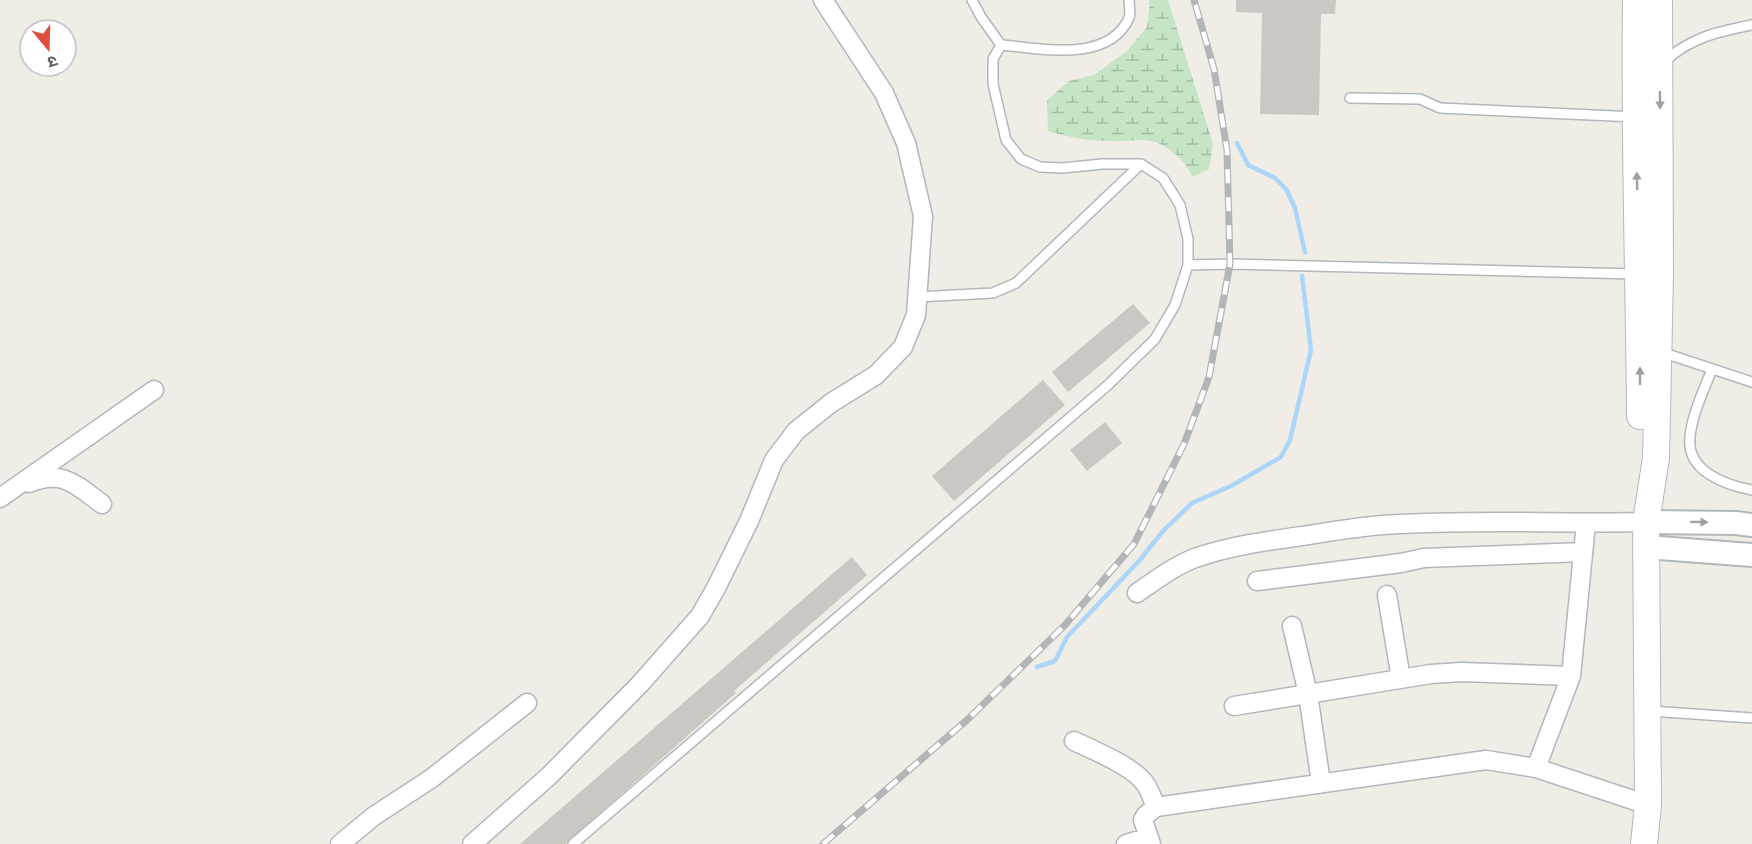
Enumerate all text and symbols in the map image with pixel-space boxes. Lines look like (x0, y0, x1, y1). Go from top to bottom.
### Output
north arrow (18, 18, 78, 78)
text: उ (44, 50, 61, 74)
one-way arrow (1656, 91, 1665, 110)
one-way arrow (1632, 171, 1641, 190)
one-way arrow (1635, 366, 1645, 385)
one-way arrow (1690, 517, 1709, 527)

